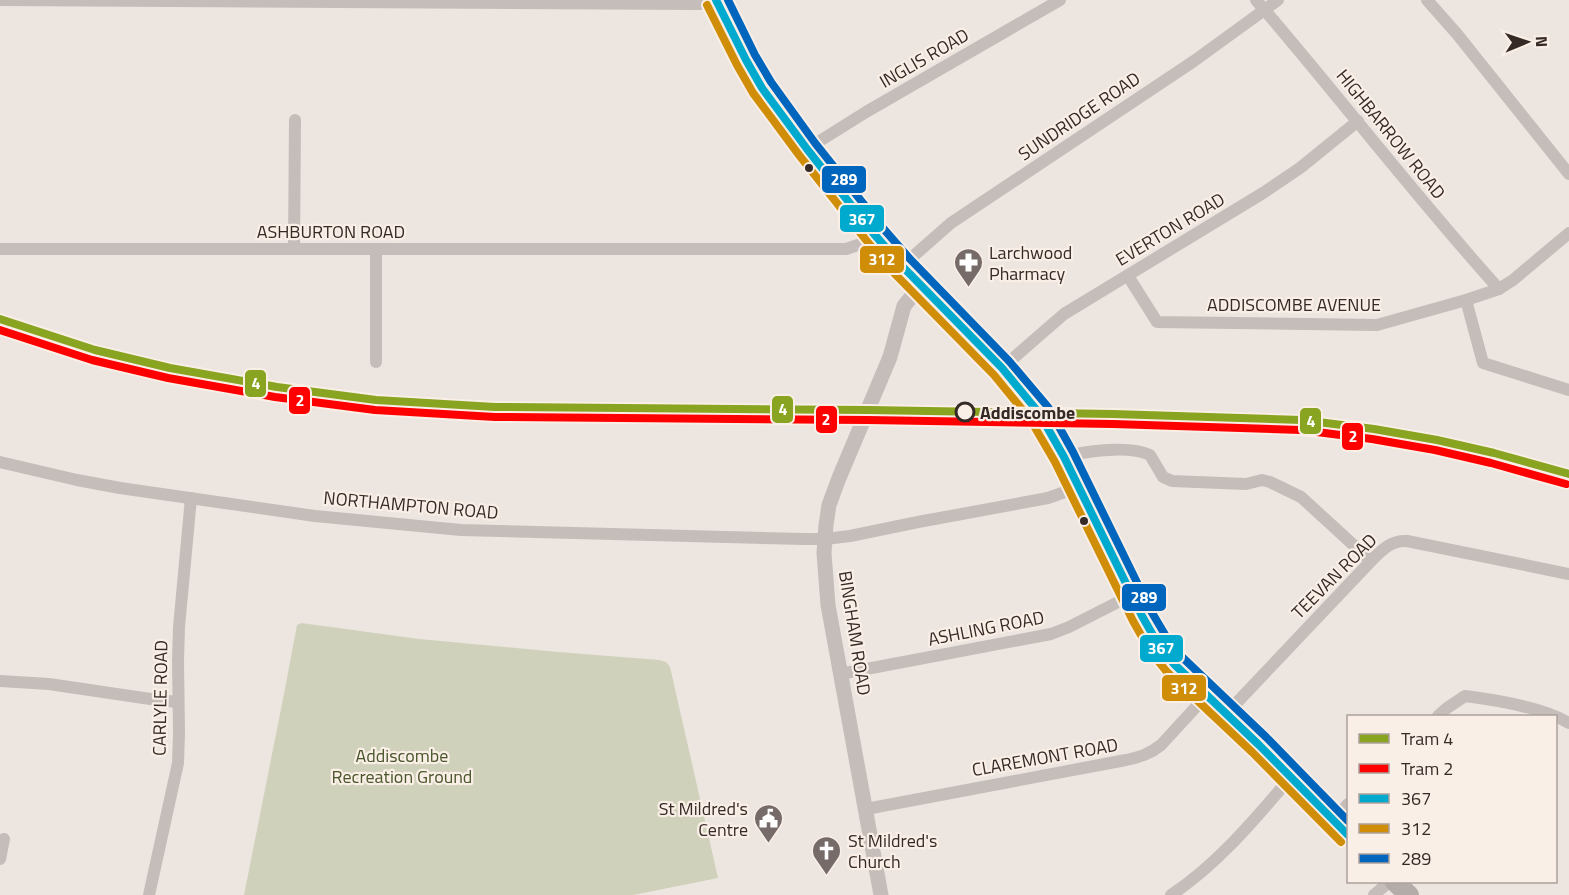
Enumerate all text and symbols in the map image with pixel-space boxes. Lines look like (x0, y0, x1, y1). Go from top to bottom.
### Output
north arrow (1497, 12, 1557, 72)
street label: INGLIS ROAD (874, 21, 974, 95)
text: N (1530, 36, 1554, 47)
street label: HIGHBARROW ROAD (1330, 63, 1452, 205)
street label: SUNDRIDGE ROAD (1012, 65, 1146, 167)
unlabelled marker (803, 162, 815, 174)
line badge: 289 (821, 165, 867, 194)
text: 289 (831, 167, 857, 191)
street label: EVERTON ROAD (1110, 186, 1230, 272)
line badge: 367 (839, 204, 885, 233)
text: 367 (849, 207, 875, 231)
street label: ASHBURTON ROAD (257, 218, 405, 245)
place label: Larchwood Pharmacy (989, 239, 1072, 287)
line badge: 312 (859, 245, 905, 274)
pharmacy icon: Larchwood Pharmacy (952, 246, 984, 288)
text: 312 (869, 247, 895, 271)
street label: ADDISCOMBE AVENUE (1207, 291, 1381, 318)
line badge: 4 (244, 369, 267, 398)
text: 4 (252, 371, 261, 395)
line badge: 2 (288, 386, 311, 415)
text: 2 (296, 388, 304, 412)
line badge: 4 (771, 395, 794, 424)
text: 4 (779, 397, 788, 421)
place label: Addiscombe (980, 399, 1075, 426)
marker: Addiscombe (955, 402, 975, 422)
line badge: 2 (815, 405, 838, 434)
text: 2 (822, 407, 830, 431)
line badge: 4 (1299, 407, 1322, 435)
text: 4 (1307, 409, 1316, 433)
line badge: 2 (1341, 422, 1364, 451)
text: 2 (1349, 424, 1357, 448)
street label: NORTHAMPTON ROAD (323, 484, 499, 526)
unlabelled marker (1078, 515, 1090, 527)
street label: TEEVAN ROAD (1285, 527, 1383, 625)
street label: BINGHAM ROAD (832, 569, 878, 697)
line badge: 289 (1121, 583, 1167, 612)
text: 289 (1131, 585, 1157, 609)
street label: ASHLING ROAD (926, 604, 1046, 652)
line badge: 367 (1139, 634, 1184, 663)
text: 367 (1148, 636, 1174, 660)
street label: CARLYLE ROAD (145, 640, 175, 756)
line badge: 312 (1161, 674, 1207, 702)
text: 312 (1171, 676, 1197, 700)
legend (1347, 715, 1557, 883)
text: Tram 4 (1401, 725, 1453, 752)
street label: CLAREMONT ROAD (970, 731, 1120, 783)
park label: Addiscombe Recreation Ground (332, 742, 472, 790)
text: Tram 2 (1401, 755, 1453, 782)
text: 367 (1401, 785, 1431, 812)
place label: St Mildred's Centre (659, 795, 748, 843)
public building icon: St Mildred's Centre (753, 802, 785, 844)
text: 312 (1401, 815, 1431, 842)
place label: St Mildred's Church (848, 827, 937, 875)
church icon: St Mildred's Church (811, 834, 843, 876)
text: 289 (1401, 845, 1431, 872)

